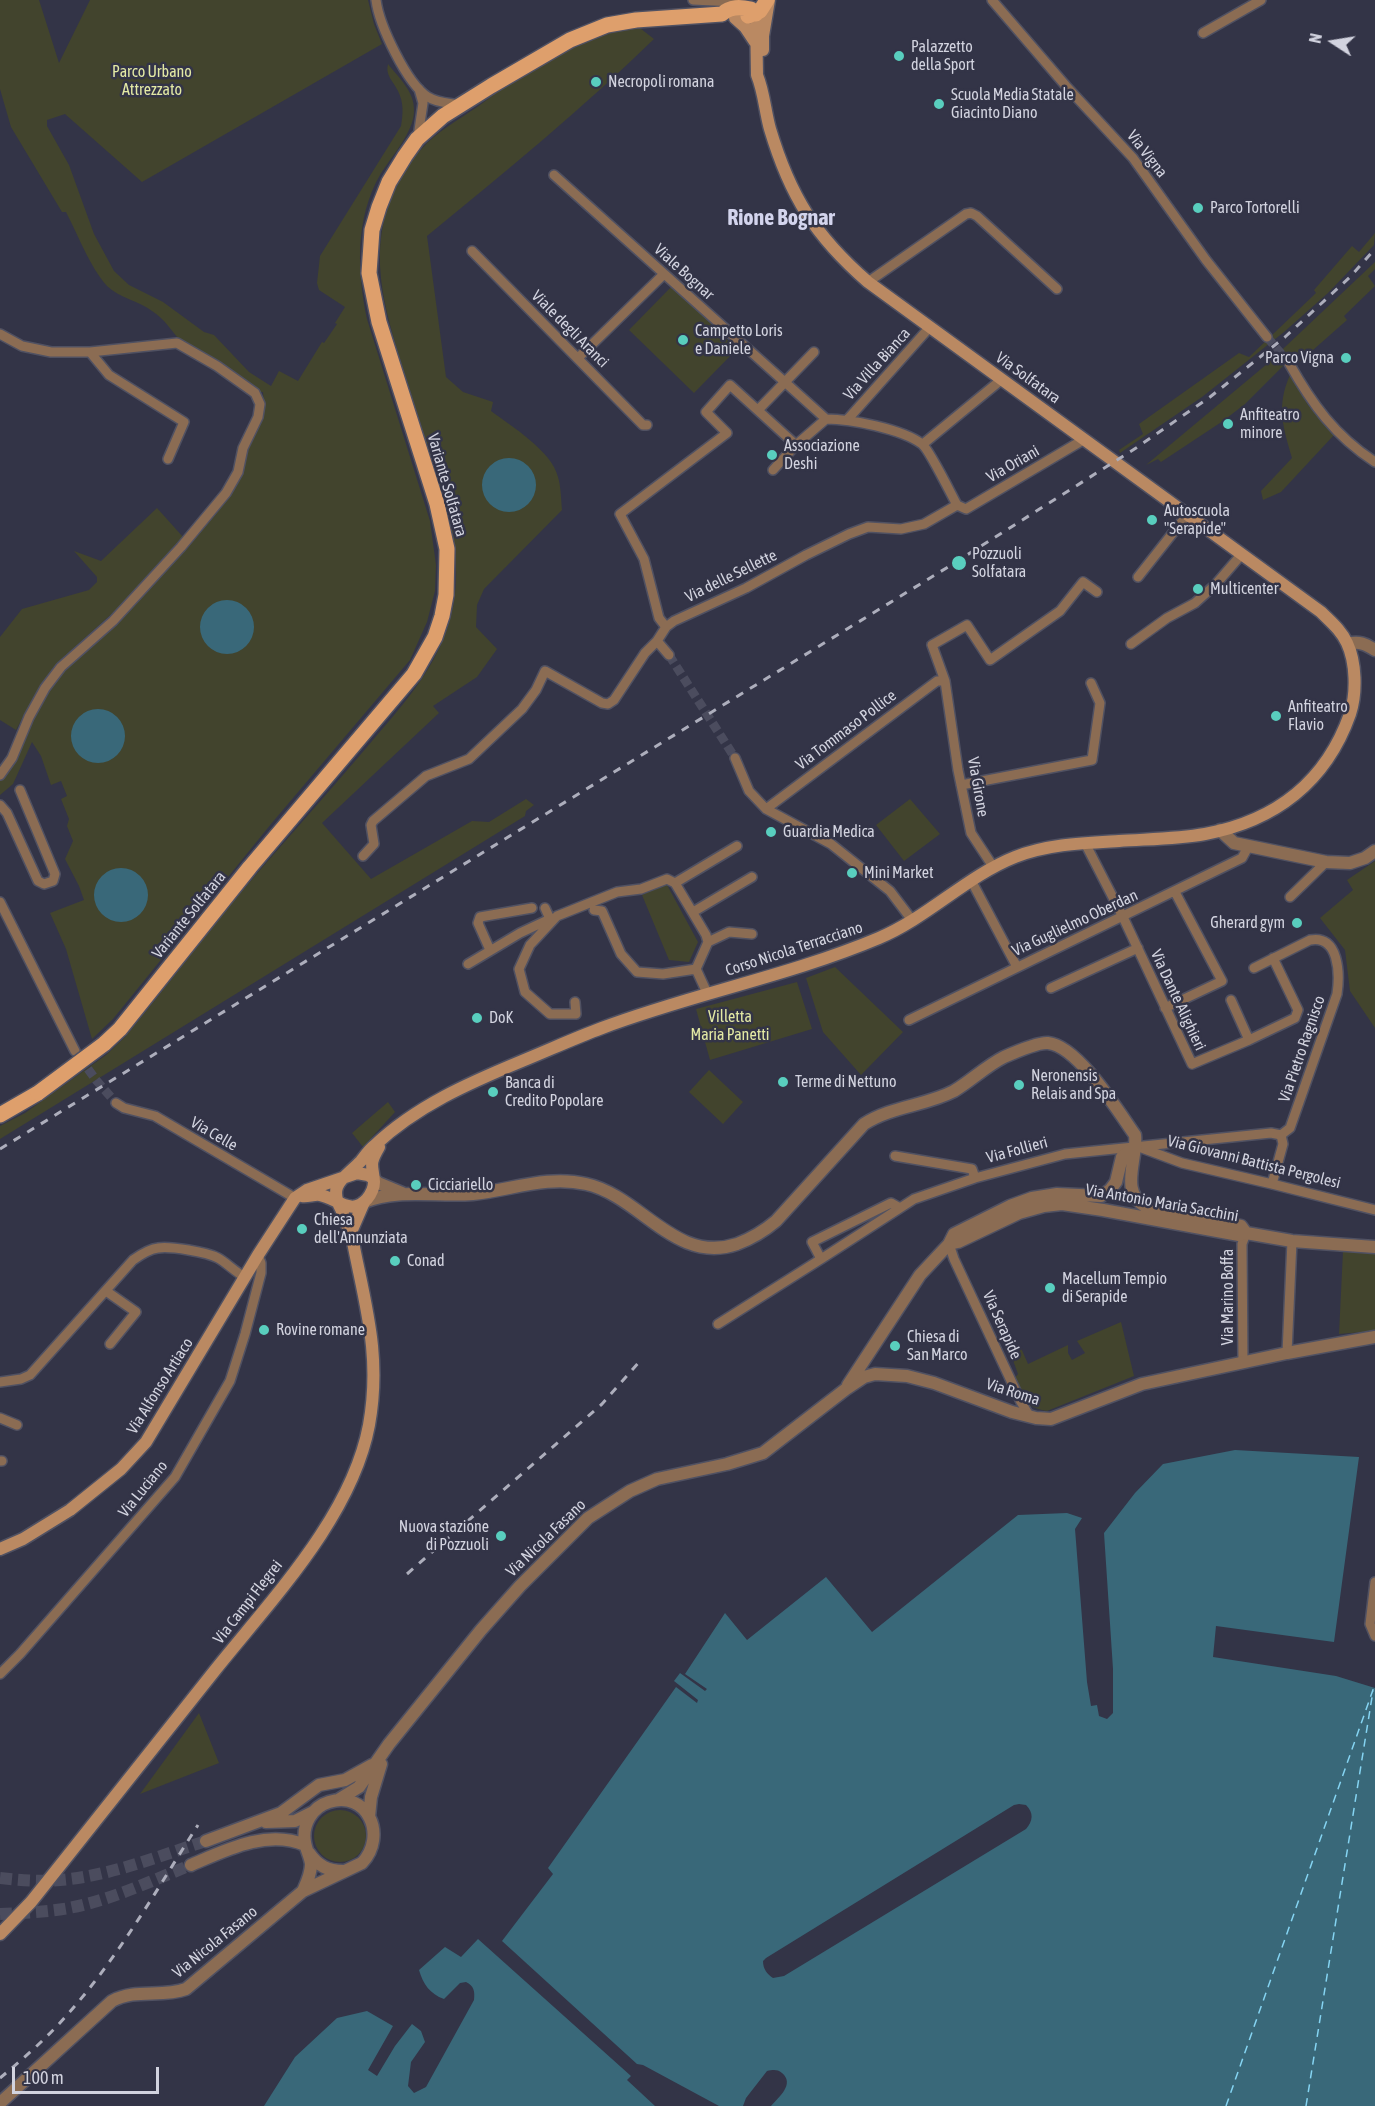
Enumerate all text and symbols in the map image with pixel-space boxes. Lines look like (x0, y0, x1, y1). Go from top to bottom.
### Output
north arrow (1303, 12, 1363, 72)
text: N (1306, 32, 1325, 45)
place label: Palazzetto della Sport (911, 37, 975, 75)
marker: Palazzetto della Sport (892, 49, 906, 63)
park label: Parco Urbano Attrezzato (112, 62, 192, 100)
place label: Necropoli romana (608, 72, 714, 92)
marker: Necropoli romana (589, 75, 603, 89)
place label: Scuola Media Statale Giacinto Diano (951, 85, 1074, 123)
marker: Scuola Media Statale Giacinto Diano (932, 97, 946, 111)
street label: Via Vigna (1123, 127, 1171, 181)
place label: Parco Tortorelli (1210, 198, 1300, 218)
marker: Parco Tortorelli (1191, 201, 1205, 215)
district label: Rione Bognar (727, 205, 835, 231)
street label: Viale Bognar (650, 240, 718, 304)
street label: Viale degli Aranci (527, 286, 613, 372)
place label: Campetto Loris e Daniele (695, 321, 783, 359)
street label: Via Villa Bianca (840, 324, 914, 404)
marker: Campetto Loris e Daniele (676, 333, 690, 347)
street label: Via Solfatara (992, 348, 1064, 408)
place label: Parco Vigna (1265, 348, 1334, 368)
marker: Parco Vigna (1339, 351, 1353, 365)
place label: Anfiteatro minore (1240, 405, 1300, 443)
marker: Anfiteatro minore (1221, 417, 1235, 431)
street label: Variante Solfatara (423, 431, 471, 539)
place label: Associazione Deshi (784, 436, 860, 474)
street label: Via Oriani (983, 441, 1043, 487)
marker: Associazione Deshi (765, 448, 779, 462)
place label: Autoscuola "Serapide" (1164, 501, 1230, 539)
marker: Autoscuola "Serapide" (1145, 513, 1159, 527)
place label: Pozzuoli Solfatara (972, 544, 1026, 582)
street label: Via delle Sellette (682, 546, 780, 606)
marker: Pozzuoli Solfatara (950, 554, 968, 572)
place label: Multicenter (1210, 579, 1278, 599)
marker: Multicenter (1191, 582, 1205, 596)
street label: Via Tommaso Pollice (792, 686, 900, 774)
place label: Anfiteatro Flavio (1288, 697, 1348, 735)
marker: Anfiteatro Flavio (1269, 709, 1283, 723)
street label: Via Girone (963, 756, 993, 818)
place label: Guardia Medica (783, 822, 875, 842)
marker: Guardia Medica (764, 825, 778, 839)
place label: Mini Market (864, 863, 934, 883)
marker: Mini Market (845, 866, 859, 880)
street label: Variante Solfatara (148, 868, 230, 962)
street label: Via Guglielmo Oberdan (1009, 885, 1141, 961)
place label: Gherard gym (1210, 913, 1285, 933)
marker: Gherard gym (1290, 916, 1304, 930)
street label: Corso Nicola Terracciano (723, 918, 865, 980)
street label: Via Dante Alighieri (1146, 947, 1210, 1053)
street label: Via Pietro Ragnisco (1275, 993, 1329, 1105)
park label: Villetta Maria Panetti (690, 1007, 770, 1045)
place label: DoK (489, 1008, 513, 1028)
marker: DoK (470, 1011, 484, 1025)
place label: Neronensis Relais and Spa (1031, 1066, 1116, 1104)
place label: Terme di Nettuno (795, 1072, 896, 1092)
place label: Banca di Credito Popolare (505, 1073, 603, 1111)
marker: Terme di Nettuno (776, 1075, 790, 1089)
marker: Neronensis Relais and Spa (1012, 1078, 1026, 1092)
marker: Banca di Credito Popolare (486, 1085, 500, 1099)
street label: Via Celle (187, 1113, 241, 1155)
street label: Via Giovanni Battista Pergolesi (1165, 1131, 1343, 1193)
street label: Via Follieri (984, 1133, 1050, 1167)
place label: Cicciariello (428, 1175, 493, 1195)
marker: Cicciariello (409, 1178, 423, 1192)
street label: Via Antonio Maria Sacchini (1084, 1180, 1240, 1226)
place label: Chiesa dell'Annunziata (314, 1210, 408, 1248)
marker: Chiesa dell'Annunziata (295, 1222, 309, 1236)
street label: Via Marino Boffa (1218, 1249, 1238, 1345)
place label: Conad (407, 1251, 445, 1271)
marker: Conad (388, 1254, 402, 1268)
place label: Macellum Tempio di Serapide (1062, 1269, 1167, 1307)
marker: Macellum Tempio di Serapide (1043, 1281, 1057, 1295)
street label: Via Serapide (978, 1288, 1026, 1362)
place label: Rovine romane (276, 1320, 365, 1340)
marker: Rovine romane (257, 1323, 271, 1337)
place label: Chiesa di San Marco (907, 1327, 967, 1365)
street label: Via Alfonso Artiaco (123, 1334, 197, 1438)
marker: Chiesa di San Marco (888, 1339, 902, 1353)
street label: Via Roma (984, 1374, 1042, 1410)
street label: Via Luciano (114, 1457, 172, 1521)
street label: Via Nicola Fasano (502, 1495, 590, 1581)
place label: Nuova stazione di Pozzuoli (399, 1517, 489, 1555)
marker: Nuova stazione di Pozzuoli (494, 1529, 508, 1543)
street label: Via Campi Flegrei (209, 1556, 287, 1648)
street label: Via Nicola Fasano (169, 1902, 261, 1982)
scale bar (15, 2055, 162, 2093)
text: 100 m (23, 2067, 64, 2088)

